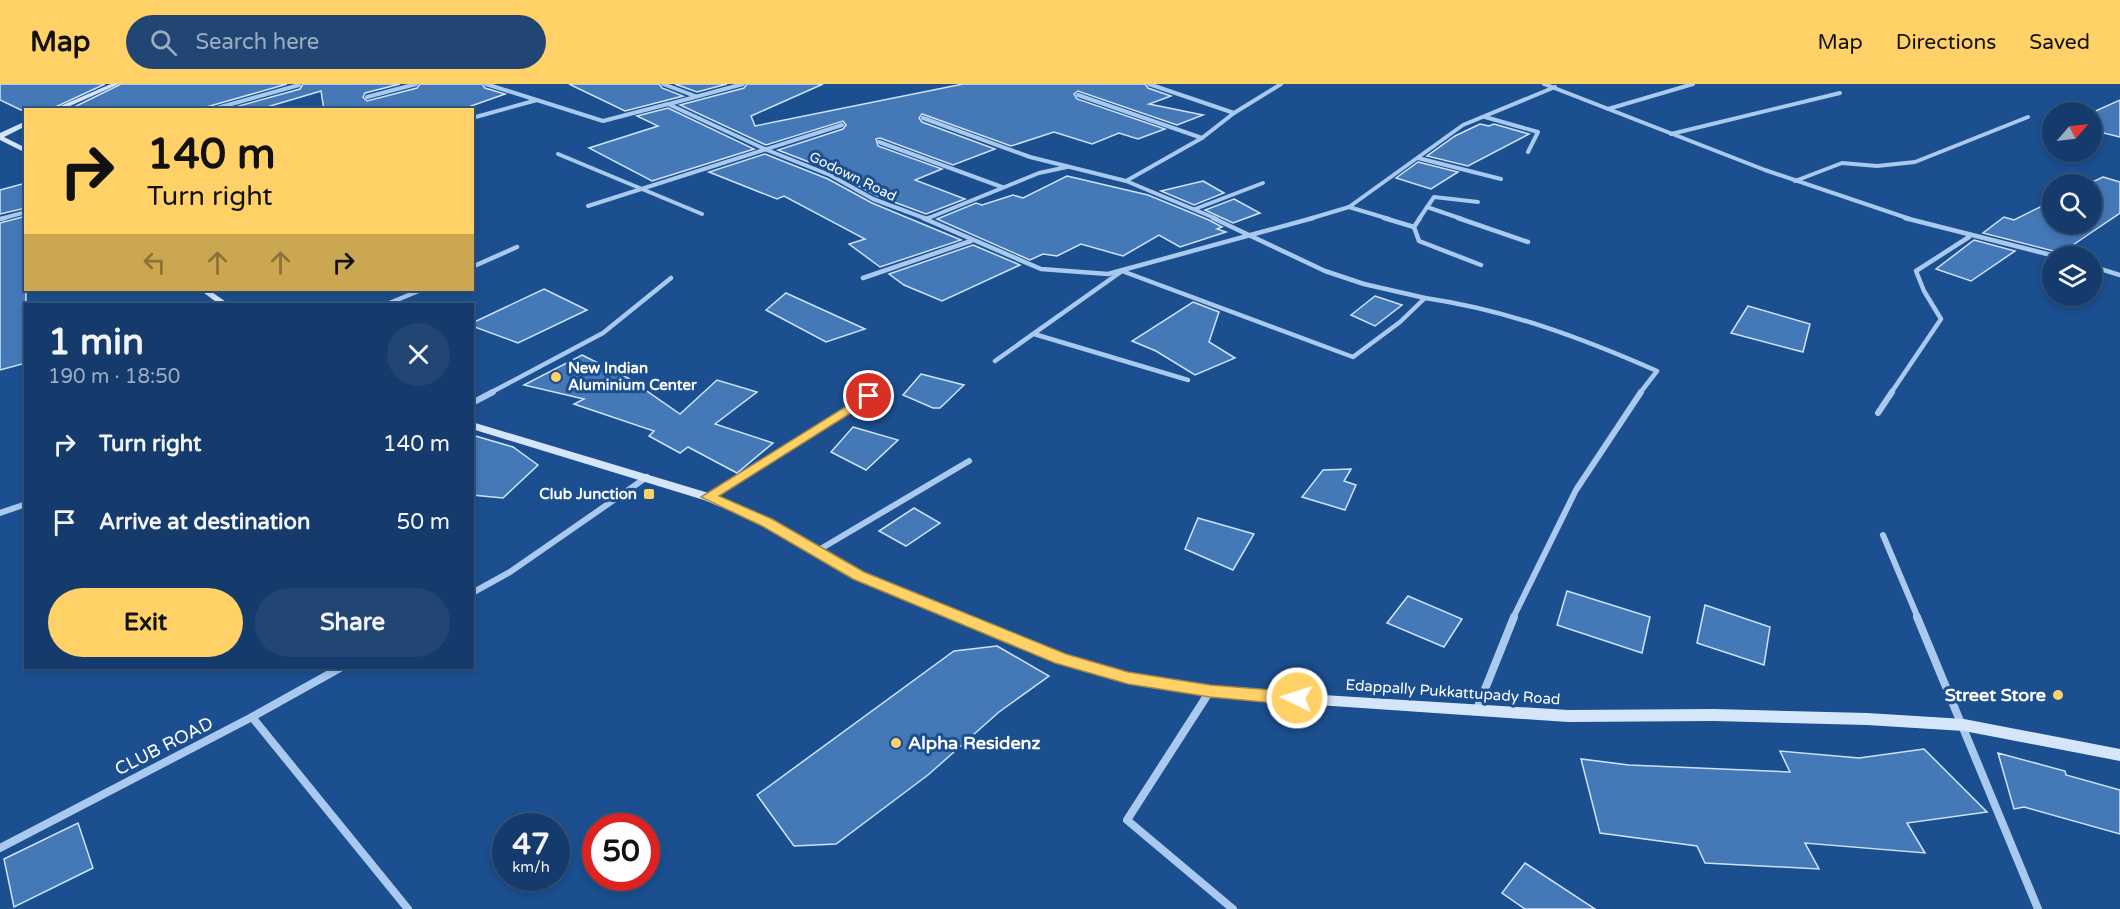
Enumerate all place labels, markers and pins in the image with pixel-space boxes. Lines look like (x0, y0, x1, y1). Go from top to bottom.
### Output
place label: New Indian Aluminium Center (568, 359, 697, 394)
marker: New Indian Aluminium Center (549, 370, 563, 384)
pin (843, 370, 894, 421)
place label: Club Junction (539, 485, 637, 503)
marker: Club Junction (642, 487, 656, 501)
place label: Street Store (1945, 684, 2046, 706)
marker: Street Store (2051, 688, 2065, 702)
place label: Alpha Residenz (908, 732, 1041, 754)
marker: Alpha Residenz (889, 736, 903, 750)

